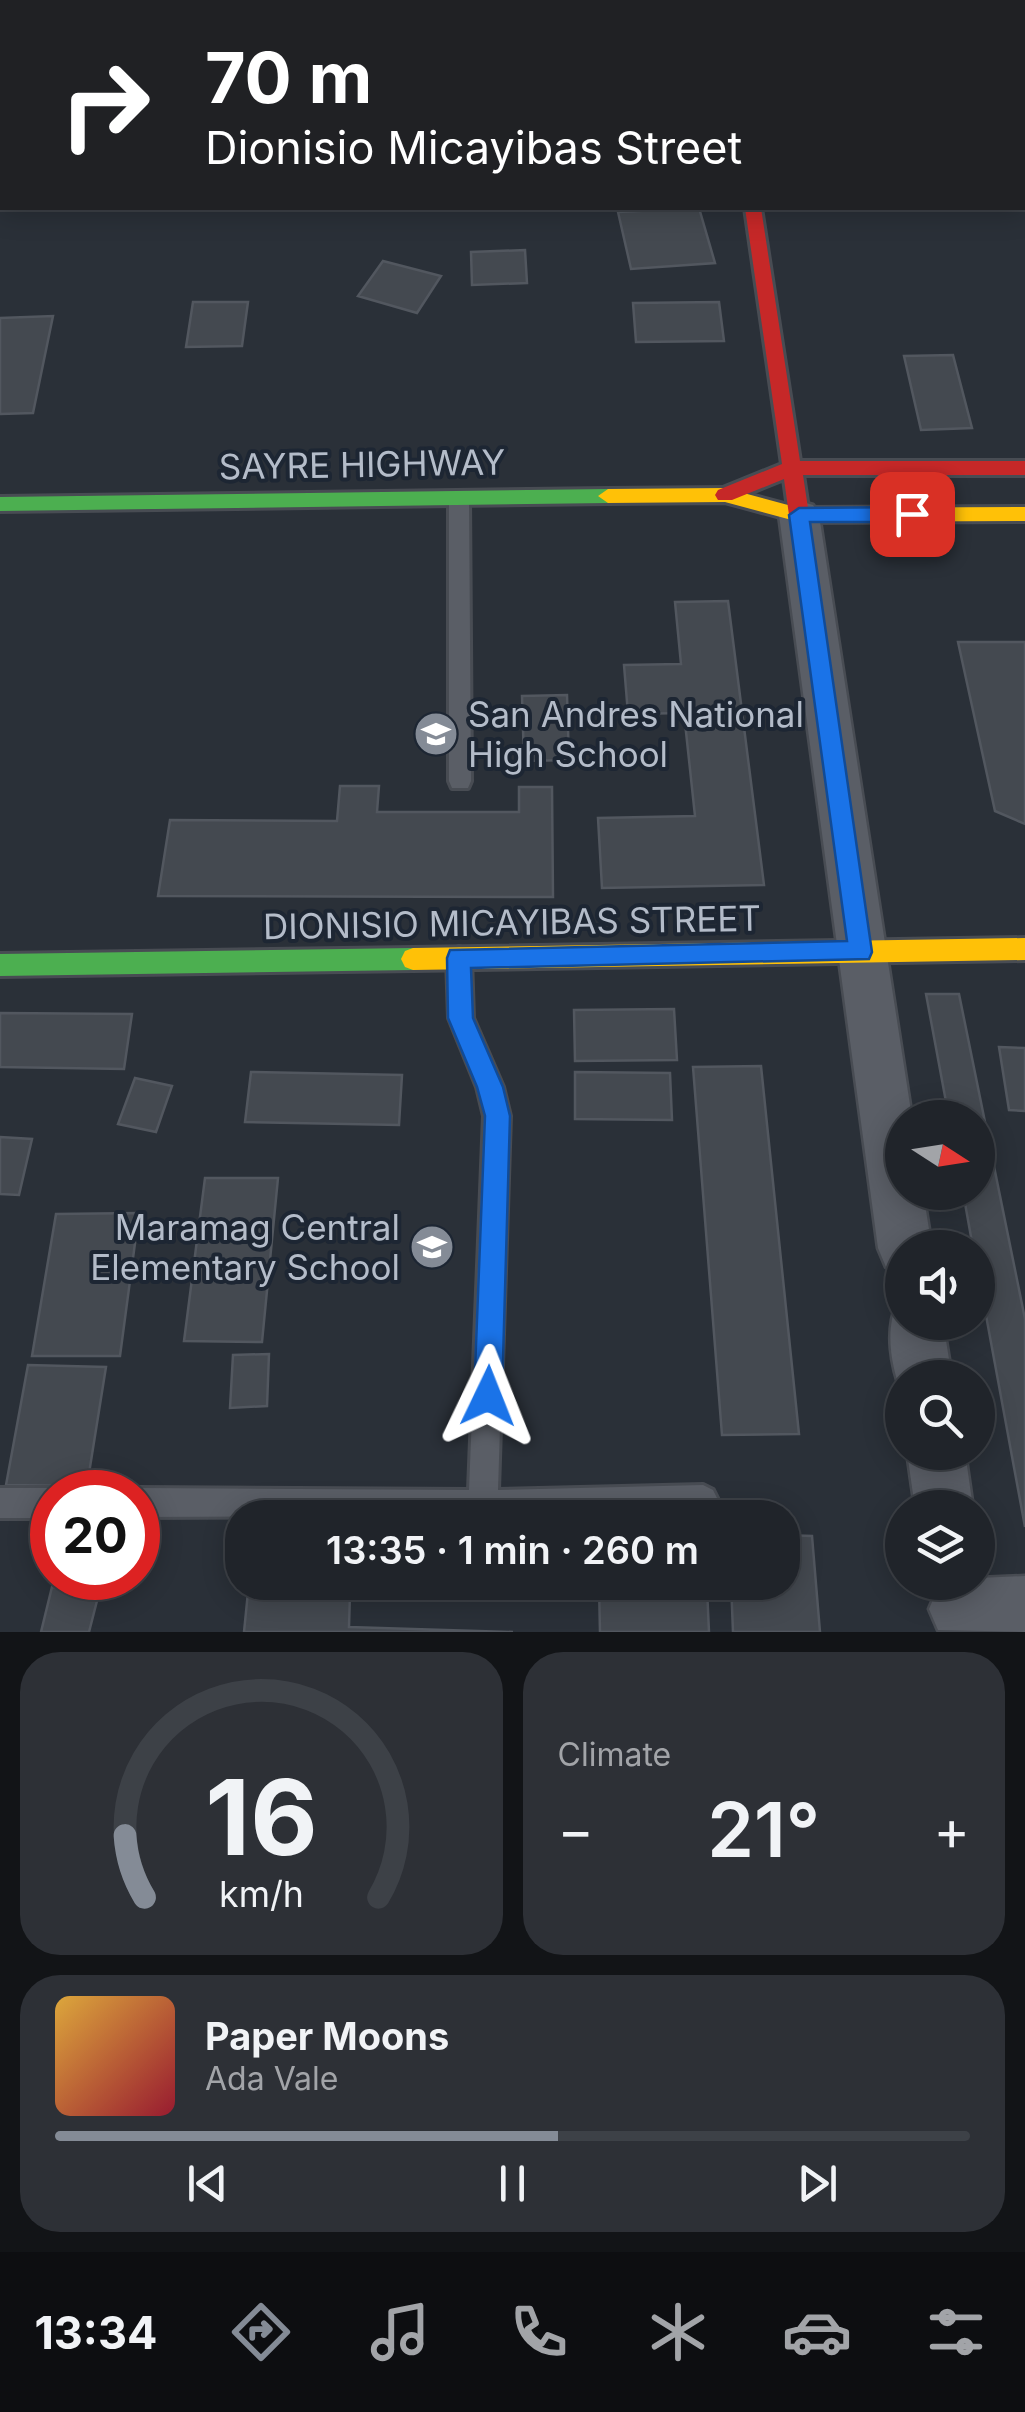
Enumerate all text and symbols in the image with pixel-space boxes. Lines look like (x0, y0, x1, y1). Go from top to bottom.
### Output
text: 70 m (205, 35, 372, 120)
icon: right (40, 40, 170, 170)
text: Dionisio Micayibas Street (205, 120, 742, 175)
street label: SAYRE HIGHWAY (218, 441, 506, 487)
pin (870, 472, 955, 557)
icon: arrive (885, 487, 940, 542)
place label: San Andres National High School (468, 693, 804, 775)
school or university icon: San Andres National High School (413, 711, 459, 757)
street label: DIONISIO MICAYIBAS STREET (263, 897, 761, 947)
north arrow (885, 1100, 995, 1210)
map controls (885, 1100, 995, 1600)
place label: Maramag Central Elementary School (90, 1206, 400, 1288)
school or university icon: Maramag Central Elementary School (409, 1224, 455, 1270)
button: sound (885, 1230, 995, 1340)
position arrow (436, 1344, 540, 1448)
button: search (885, 1360, 995, 1470)
speed limit sign: 20 (30, 1470, 160, 1600)
button: layers (885, 1490, 995, 1600)
text: 13:35 · 1 min · 260 m (326, 1527, 699, 1573)
text: Climate (558, 1735, 671, 1774)
text: 16 (205, 1754, 317, 1880)
text: 21° (707, 1784, 820, 1875)
text: − (558, 1797, 594, 1863)
text: + (934, 1797, 970, 1863)
text: km/h (219, 1872, 304, 1916)
text: Paper Moons (205, 2013, 449, 2059)
text: Ada Vale (205, 2059, 338, 2098)
icon: previous (180, 2156, 235, 2211)
icon: pause (485, 2156, 540, 2211)
icon: next (790, 2156, 845, 2211)
icon: directions (226, 2297, 296, 2367)
icon: music (365, 2297, 435, 2367)
icon: phone (504, 2297, 574, 2367)
icon: climate (643, 2297, 713, 2367)
icon: car (782, 2297, 852, 2367)
icon: filters (921, 2297, 991, 2367)
text: 13:34 (34, 2305, 157, 2360)

